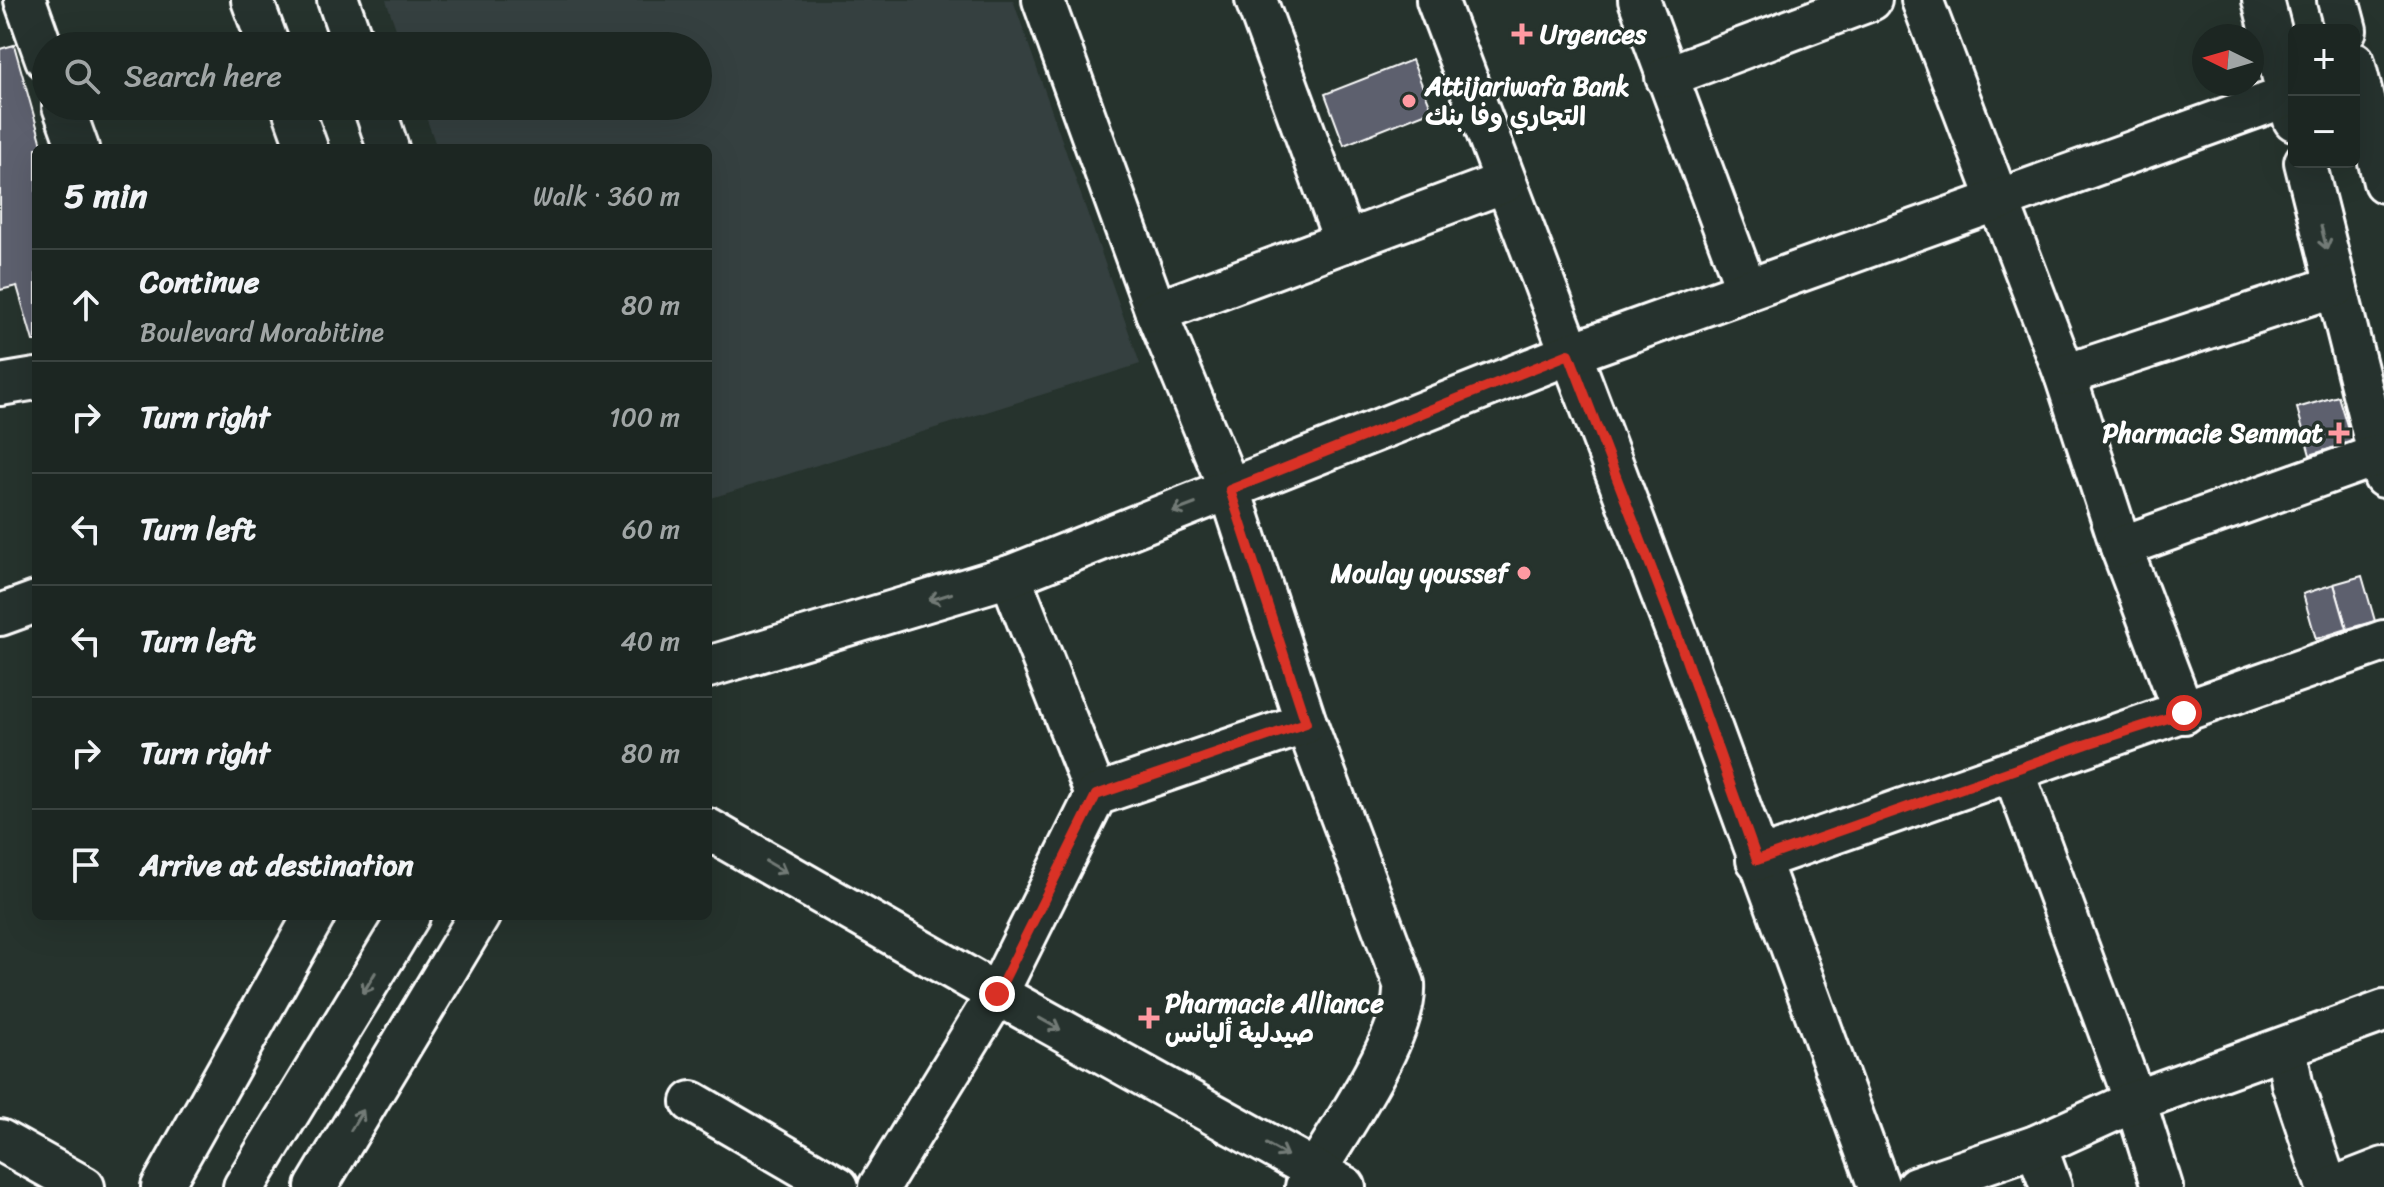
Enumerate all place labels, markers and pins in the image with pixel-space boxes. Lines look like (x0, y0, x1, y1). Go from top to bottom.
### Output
place label: Urgences (1540, 11, 1648, 57)
marker: Urgences (1511, 23, 1533, 45)
place label: Attijariwafa Bank التجاري وفا بنك (1424, 63, 1630, 139)
marker: Attijariwafa Bank التجاري وفا بنك (1400, 92, 1418, 110)
place label: Pharmacie Semmat (2103, 410, 2324, 456)
marker: Pharmacie Semmat (2330, 424, 2348, 442)
place label: Moulay youssef (1330, 550, 1511, 596)
marker: Moulay youssef (1515, 564, 1533, 582)
place label: Pharmacie Alliance صيدلية أليانس (1165, 980, 1385, 1056)
marker: Pharmacie Alliance صيدلية أليانس (1140, 1009, 1158, 1027)

